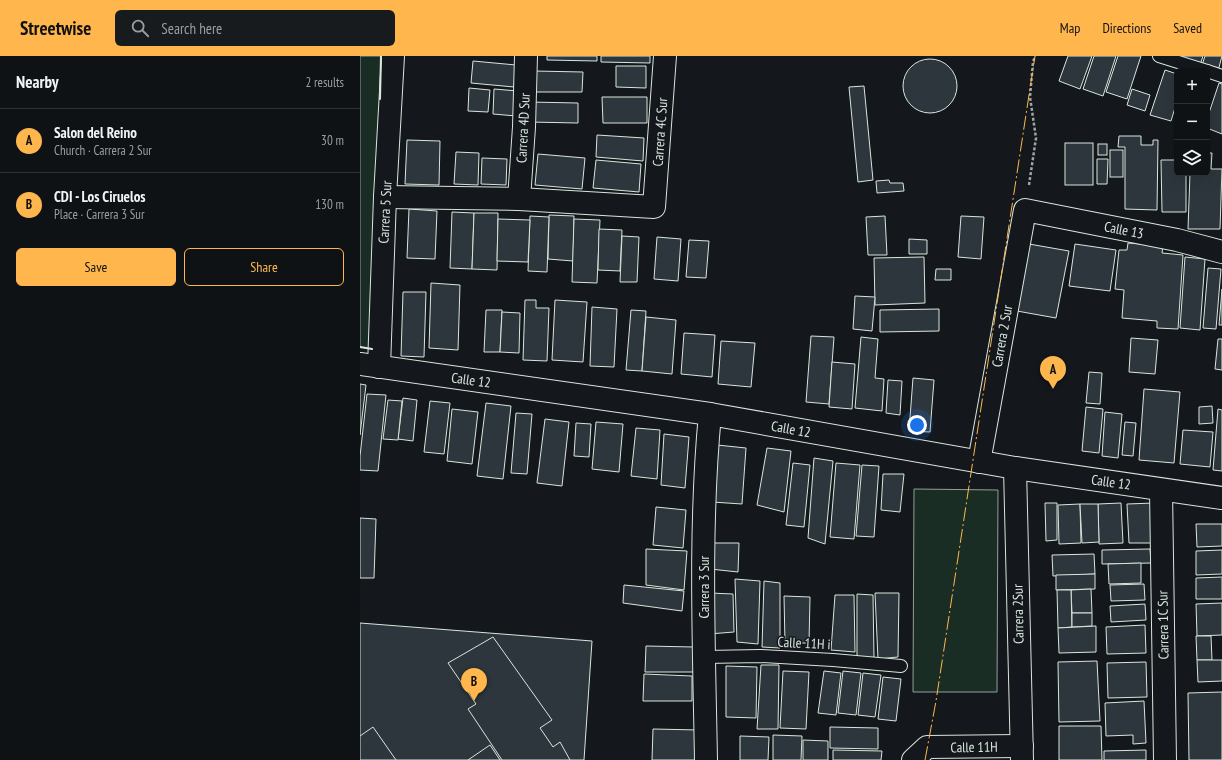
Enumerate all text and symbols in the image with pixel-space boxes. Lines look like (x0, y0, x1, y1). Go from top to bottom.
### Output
search box (115, 10, 395, 46)
text: Streetwise (20, 16, 91, 40)
icon: search (129, 17, 151, 39)
text: Search here (161, 19, 222, 38)
text: Map (1060, 19, 1080, 37)
text: Directions (1102, 19, 1151, 37)
text: Saved (1173, 19, 1202, 37)
map controls (1174, 68, 1210, 176)
button: + (1174, 68, 1210, 104)
text: Nearby (16, 71, 59, 93)
text: 2 results (305, 74, 344, 91)
street label: Carrera 4D Sur (512, 92, 534, 164)
street label: Carrera 4C Sur (649, 97, 671, 167)
button: − (1174, 104, 1210, 140)
text: Salon del Reino (54, 123, 137, 142)
text: A (26, 132, 32, 149)
text: 30 m (321, 132, 344, 149)
button: layers (1174, 140, 1210, 176)
text: Church · Carrera 2 Sur (54, 142, 152, 159)
street label: Carrera 5 Sur (374, 180, 396, 244)
text: CDI - Los Ciruelos (54, 187, 146, 206)
text: B (26, 196, 32, 213)
text: 130 m (315, 196, 344, 213)
text: Place · Carrera 3 Sur (54, 206, 145, 223)
street label: Calle 13 (1103, 217, 1145, 243)
button: Save (16, 248, 176, 286)
button: Share (184, 248, 344, 286)
street label: Carrera 2 Sur (988, 303, 1016, 369)
pin: A (1040, 356, 1066, 389)
street label: Calle 12 (450, 368, 492, 392)
your location (907, 415, 927, 435)
street label: Calle 12 (770, 417, 812, 441)
street label: Calle 12 (1090, 470, 1132, 494)
street label: Carrera 3 Sur (695, 555, 713, 618)
street label: Carrera 2Sur (1008, 584, 1028, 644)
street label: Carrera 1C Sur (1153, 590, 1173, 660)
street label: Calle 11H i (777, 633, 831, 653)
pin: B (461, 668, 487, 701)
street label: Calle 11H (950, 738, 998, 756)

